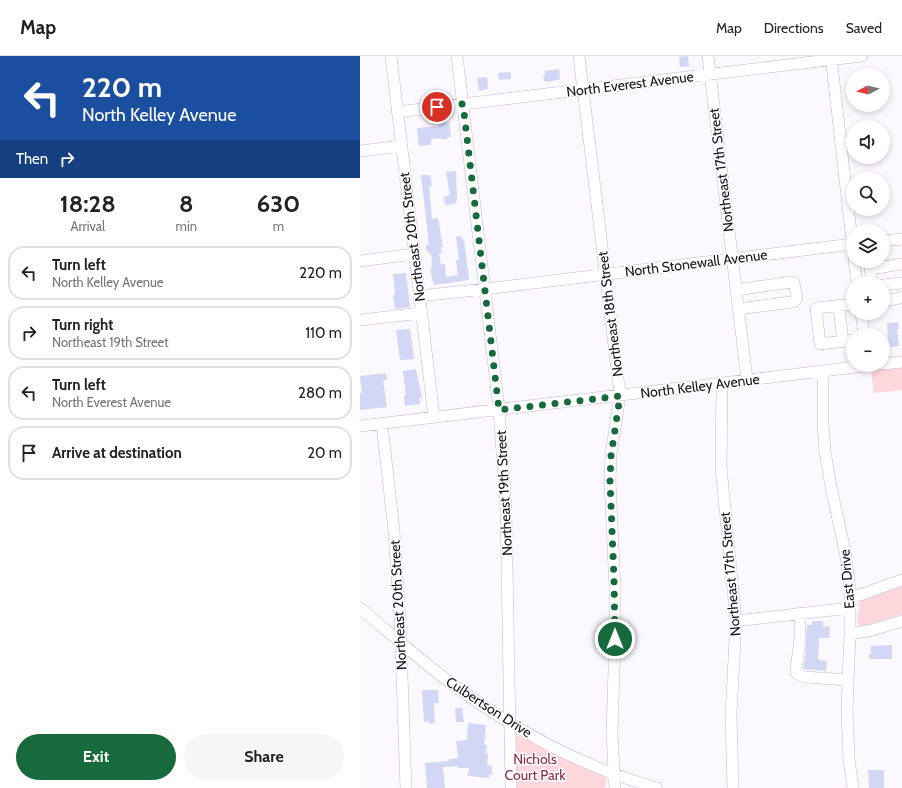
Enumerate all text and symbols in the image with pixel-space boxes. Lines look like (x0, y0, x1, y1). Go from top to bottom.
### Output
text: Map (20, 16, 56, 39)
text: Map (716, 19, 742, 37)
text: Directions (764, 19, 824, 37)
text: Saved (846, 19, 882, 37)
street label: North Everest Avenue (565, 67, 695, 101)
north arrow (846, 68, 890, 112)
map controls (846, 68, 890, 372)
text: 220 m (82, 70, 162, 104)
icon: left (16, 72, 68, 124)
pin (420, 90, 454, 124)
icon: arrive (426, 96, 448, 118)
text: North Kelley Avenue (82, 104, 236, 126)
street label: Northeast 17th Street (704, 107, 738, 233)
button: sound (846, 120, 890, 164)
icon: right (56, 148, 78, 170)
text: Then (16, 150, 48, 168)
street label: Northeast 20th Street (395, 171, 429, 303)
button: search (846, 172, 890, 216)
text: 18:28 (60, 189, 116, 218)
text: 8 (179, 189, 194, 218)
text: 630 (257, 189, 300, 218)
text: Arrival (70, 218, 105, 234)
text: min (176, 218, 197, 234)
text: m (273, 218, 284, 234)
button: layers (846, 224, 890, 268)
street label: North Stonewall Avenue (624, 245, 768, 281)
street label: Northeast 18th Street (593, 250, 627, 378)
text: Turn left (52, 256, 106, 274)
icon: left (18, 262, 40, 284)
text: 220 m (299, 264, 342, 282)
text: North Kelley Avenue (52, 274, 164, 290)
button: + (846, 276, 890, 320)
text: Turn right (52, 316, 113, 334)
icon: right (18, 322, 40, 344)
text: 110 m (305, 324, 342, 342)
button: − (846, 328, 890, 372)
text: Northeast 19th Street (52, 334, 169, 350)
street label: North Kelley Avenue (639, 370, 761, 402)
text: Turn left (52, 376, 106, 394)
icon: left (18, 382, 40, 404)
text: 280 m (298, 384, 342, 402)
text: North Everest Avenue (52, 394, 171, 410)
street label: Northeast 19th Street (492, 430, 516, 556)
icon: arrive (18, 442, 40, 464)
text: Arrive at destination (52, 444, 182, 462)
text: 20 m (307, 444, 342, 462)
street label: Northeast 17th Street (716, 511, 744, 637)
street label: Northeast 20th Street (386, 539, 410, 670)
street label: East Drive (835, 549, 859, 609)
position arrow (594, 618, 636, 660)
street label: Culbertson Drive (443, 672, 535, 742)
button: Exit (16, 734, 176, 780)
button: Share (184, 734, 344, 780)
park label: Nichols Court Park (505, 750, 566, 784)

